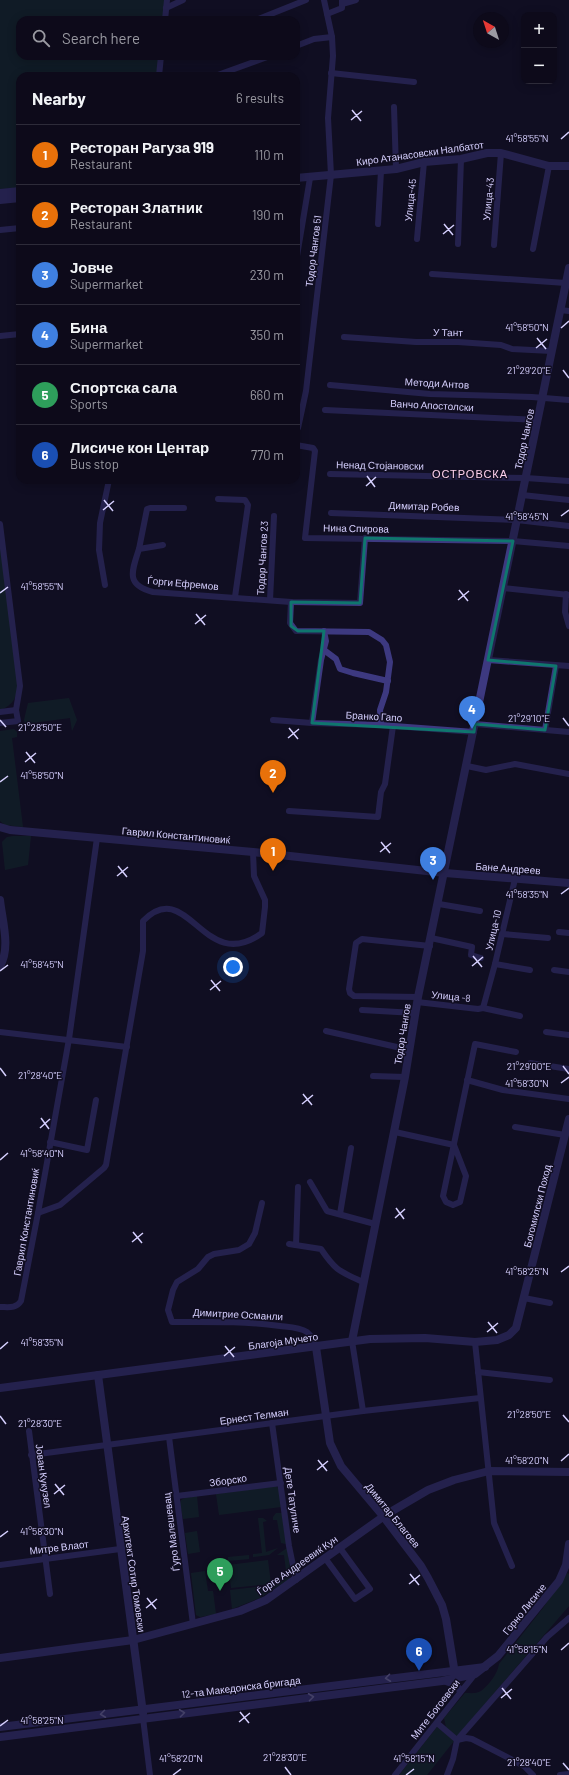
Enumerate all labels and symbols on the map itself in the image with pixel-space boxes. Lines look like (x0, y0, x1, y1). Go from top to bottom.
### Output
north arrow (473, 12, 509, 48)
text: 41°58'55"N (505, 132, 549, 144)
street label: Киро Атанасовски Налбатот (355, 138, 485, 168)
street label: Улица-43 (480, 177, 496, 221)
street label: Улица-45 (402, 178, 418, 222)
street label: Тодор Чангов 51 (303, 215, 323, 287)
text: 41°58'50"N (505, 321, 549, 333)
street label: У Тант (433, 326, 463, 338)
text: 21°29'20"E (507, 364, 551, 376)
street label: Методи Антов (405, 375, 469, 391)
street label: Ванчо Апостолски (390, 397, 474, 413)
street label: Тодор Чангов (512, 408, 536, 470)
street label: Ненад Стојановски (336, 458, 424, 472)
district label: ОСТРОВСКА (432, 467, 508, 480)
street label: Димитар Робев (388, 499, 460, 513)
text: 41°58'45"N (505, 510, 549, 522)
street label: Тодор Чангов 23 (254, 521, 270, 595)
street label: Нина Спирова (323, 521, 390, 535)
street label: Ѓорги Ефремов (147, 574, 219, 592)
text: 41°58'55"N (20, 580, 64, 592)
pin: 4 (459, 696, 485, 729)
street label: Бранко Гапо (345, 709, 403, 723)
text: 21°29'10"E (508, 712, 550, 724)
text: 21°28'50"E (18, 721, 62, 733)
pin: 2 (260, 760, 286, 793)
text: 41°58'50"N (20, 769, 64, 781)
street label: Гаврил Константиновиќ (121, 824, 231, 846)
pin: 1 (260, 838, 286, 871)
pin: 3 (420, 847, 446, 880)
street label: Бане Андреев (475, 860, 541, 876)
text: 41°58'35"N (505, 888, 549, 900)
street label: Улица-10 (482, 908, 504, 952)
your location (223, 957, 243, 977)
text: 41°58'45"N (20, 958, 64, 970)
street label: Улица -8 (431, 988, 471, 1004)
street label: Тодор Чангов (391, 1003, 413, 1065)
text: 21°29'00"E (507, 1060, 551, 1072)
text: 21°28'40"E (18, 1069, 62, 1081)
text: 41°58'30"N (505, 1077, 549, 1089)
text: 41°58'40"N (20, 1147, 64, 1159)
street label: Богомилски Поход (521, 1163, 553, 1249)
street label: Гаврил Константиновиќ (11, 1167, 41, 1277)
text: 41°58'25"N (505, 1265, 549, 1277)
street label: Димитрие Османли (193, 1306, 283, 1322)
street label: Благоја Мучето (247, 1330, 319, 1352)
text: 41°58'35"N (20, 1336, 64, 1348)
street label: Ернест Телман (219, 1405, 289, 1427)
text: 21°28'50"E (507, 1408, 551, 1420)
text: 21°28'30"E (18, 1417, 62, 1429)
street label: Јован Кукузел (34, 1443, 54, 1509)
text: 41°58'20"N (505, 1454, 549, 1466)
street label: Дете Татуличе (282, 1466, 304, 1534)
street label: Зборско (208, 1471, 248, 1489)
street label: Димитар Благоев (363, 1480, 423, 1550)
street label: Ѓуро Малешевац (160, 1492, 182, 1572)
street label: Архитект Сотир Томовски (120, 1515, 148, 1633)
text: 41°58'30"N (20, 1525, 64, 1537)
street label: Ѓорге Андреевиќ Кун (254, 1533, 340, 1597)
street label: Митре Влаот (29, 1537, 90, 1557)
pin: 5 (207, 1558, 233, 1591)
street label: Горно Лисиче (500, 1581, 549, 1637)
pin: 6 (406, 1638, 432, 1671)
text: 41°58'15"N (506, 1643, 548, 1655)
street label: 12-та Македонска бригада (181, 1674, 302, 1700)
one-way arrow (385, 1674, 391, 1683)
street label: Мите Богоевски (408, 1677, 462, 1741)
one-way arrow (308, 1693, 314, 1702)
one-way arrow (100, 1709, 106, 1718)
one-way arrow (179, 1709, 185, 1718)
text: 41°58'25"N (20, 1714, 64, 1726)
text: 21°28'30"E (263, 1751, 307, 1763)
text: 41°58'20"N (159, 1752, 203, 1764)
text: 41°58'15"N (393, 1752, 435, 1764)
text: 21°28'40"E (507, 1756, 551, 1768)

